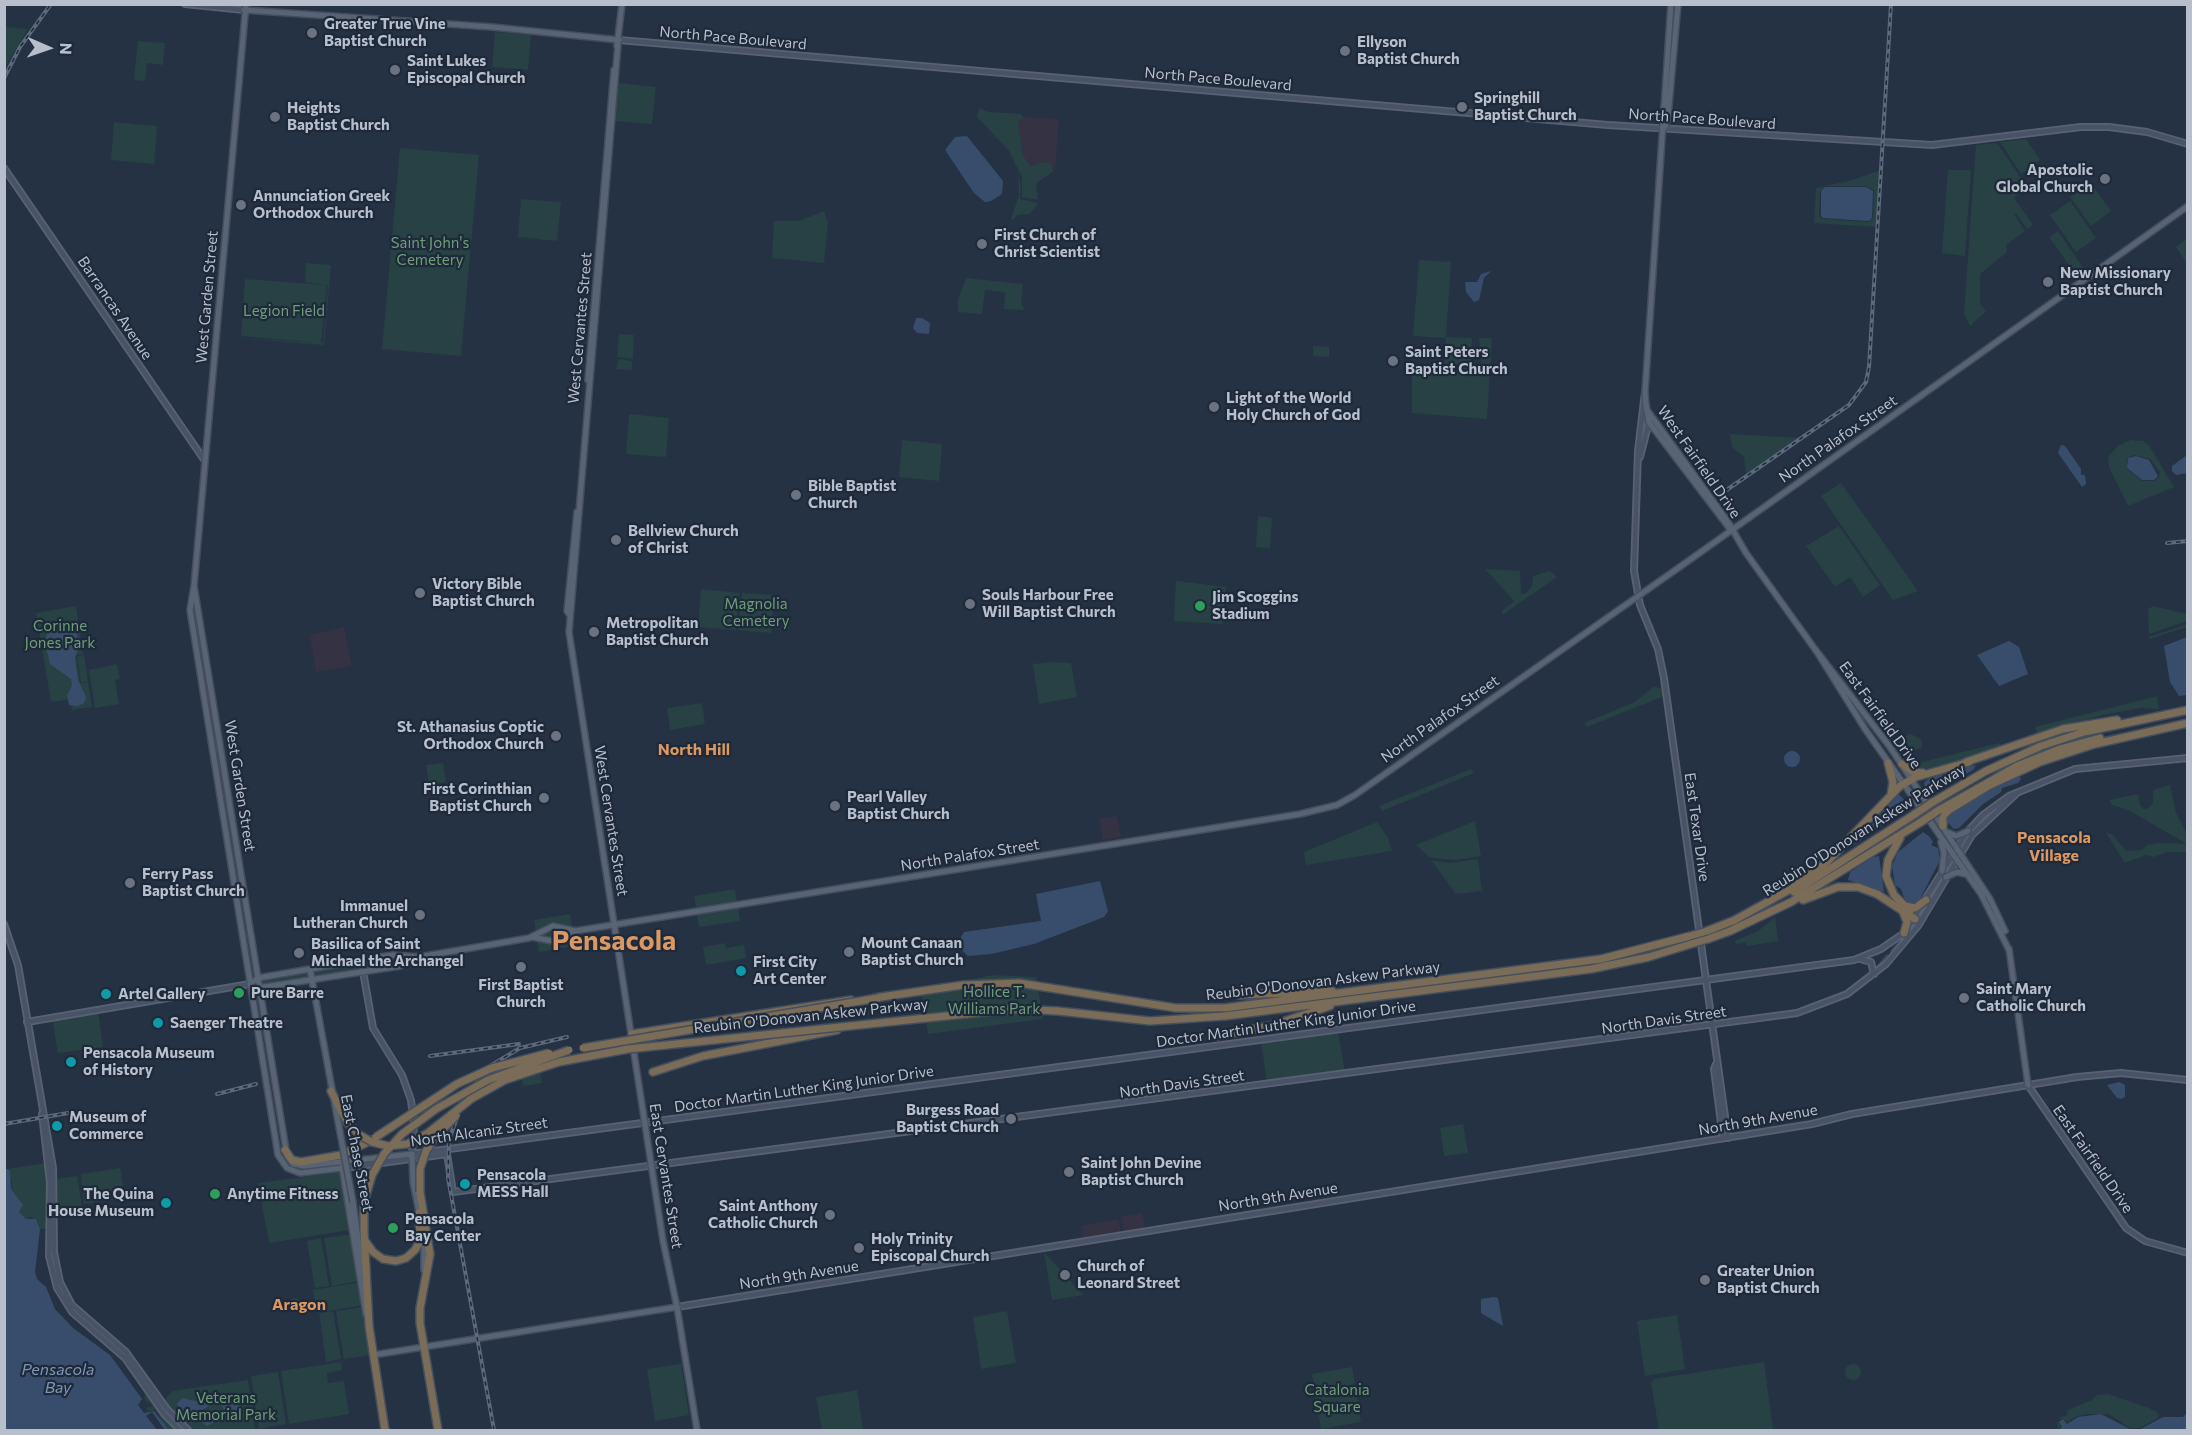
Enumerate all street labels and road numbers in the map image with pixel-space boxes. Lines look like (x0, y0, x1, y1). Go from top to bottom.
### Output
street label: North Pace Boulevard (659, 23, 807, 53)
street label: North Pace Boulevard (1144, 64, 1292, 94)
street label: North Pace Boulevard (1628, 105, 1776, 133)
street label: West Garden Street (192, 230, 222, 364)
street label: West Cervantes Street (564, 251, 596, 405)
street label: Barrancas Avenue (74, 253, 156, 363)
street label: North Palafox Street (1775, 391, 1901, 487)
street label: West Fairfield Drive (1653, 402, 1745, 522)
street label: East Fairfield Drive (1835, 658, 1925, 772)
street label: North Palafox Street (1377, 671, 1503, 767)
street label: West Garden Street (221, 719, 259, 853)
street label: West Cervantes Street (590, 744, 632, 898)
street label: Reubin O'Donovan Askew Parkway (1759, 760, 1969, 900)
street label: East Texar Drive (1680, 771, 1714, 883)
street label: North Palafox Street (899, 835, 1041, 875)
street label: Reubin O'Donovan Askew Parkway (1205, 958, 1441, 1004)
street label: Reubin O'Donovan Askew Parkway (693, 995, 929, 1037)
street label: Doctor Martin Luther King Junior Drive (1155, 997, 1417, 1051)
street label: North Davis Street (1600, 1002, 1728, 1038)
street label: Doctor Martin Luther King Junior Drive (673, 1062, 935, 1116)
street label: North Davis Street (1118, 1066, 1246, 1102)
street label: East Chase Street (337, 1093, 377, 1213)
street label: North 9th Avenue (1697, 1101, 1819, 1139)
street label: East Fairfield Drive (2049, 1101, 2137, 1217)
street label: East Cervantes Street (646, 1102, 686, 1250)
street label: North Alcaniz Street (409, 1113, 549, 1151)
street label: North 9th Avenue (1217, 1179, 1339, 1215)
street label: North 9th Avenue (738, 1257, 860, 1293)

